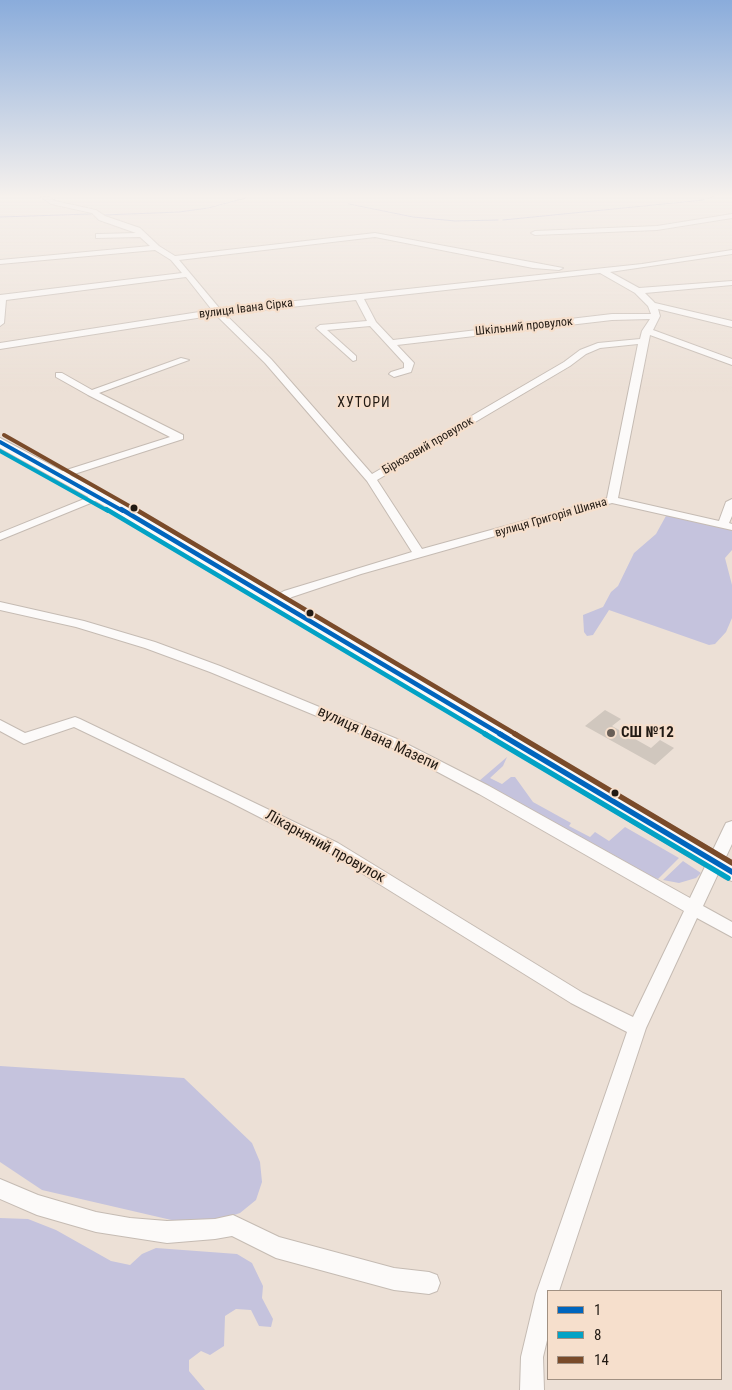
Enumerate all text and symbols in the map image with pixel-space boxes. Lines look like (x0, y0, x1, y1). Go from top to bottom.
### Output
street label: вулиця Івана Сірка (198, 296, 294, 322)
street label: Шкільний провулок (475, 315, 573, 339)
district label: ХУТОРИ (337, 395, 391, 411)
street label: Бірюзовий провулок (380, 414, 476, 478)
street label: вулиця Григорія Шияна (493, 495, 609, 541)
unlabelled marker (129, 503, 139, 513)
unlabelled marker (305, 608, 315, 618)
street label: вулиця Івана Мазепи (315, 703, 441, 775)
place label: СШ №12 (621, 724, 674, 742)
marker: СШ №12 (605, 727, 617, 739)
unlabelled marker (610, 788, 620, 798)
street label: Лікарняний провулок (262, 807, 388, 887)
legend (547, 1290, 722, 1380)
text: 1 (594, 1301, 601, 1319)
text: 8 (594, 1326, 601, 1344)
text: 14 (594, 1351, 609, 1369)

